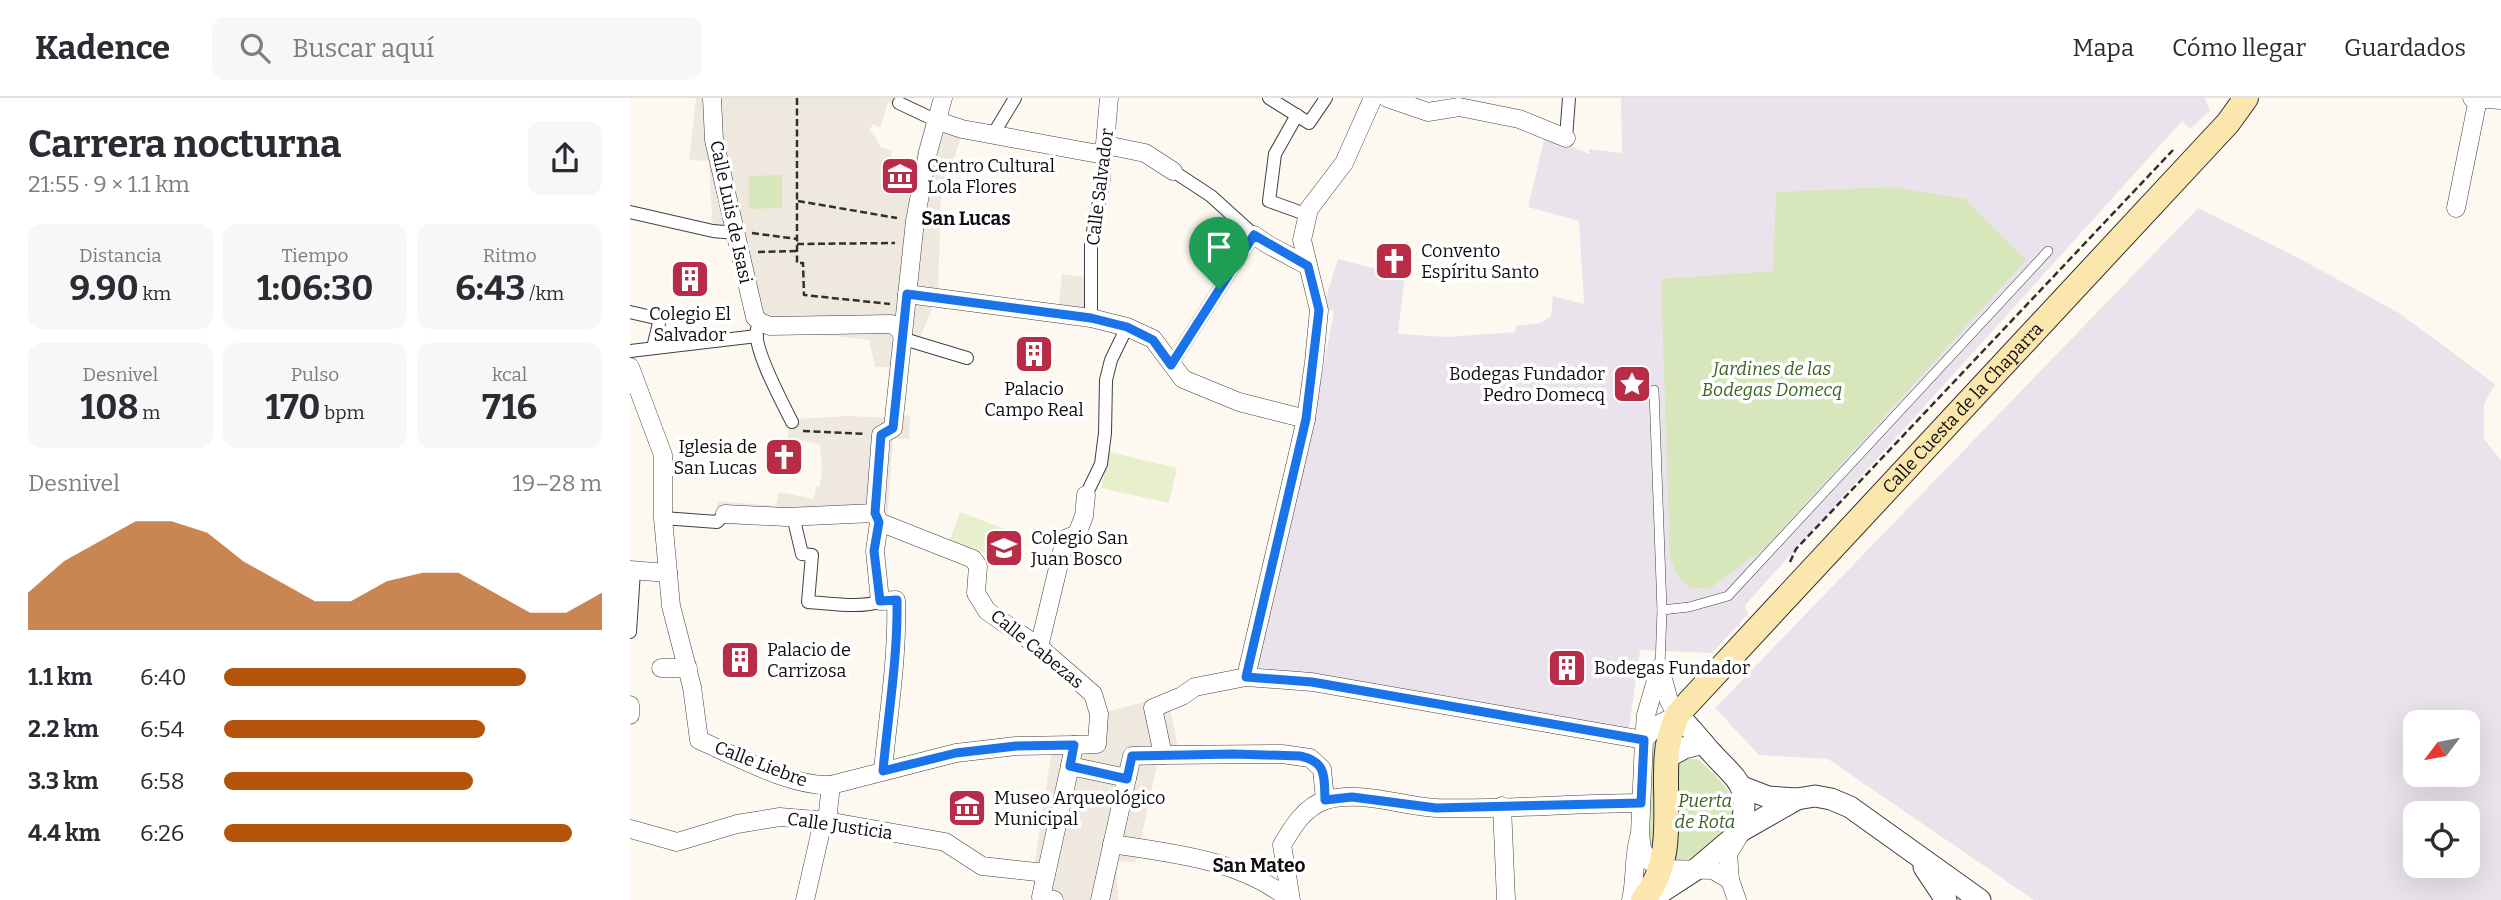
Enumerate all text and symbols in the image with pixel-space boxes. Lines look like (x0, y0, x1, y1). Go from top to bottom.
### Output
search box (212, 17, 702, 80)
text: Kadence (35, 28, 170, 68)
icon: search (236, 29, 274, 67)
text: Buscar aquí (292, 33, 434, 64)
text: Mapa (2073, 34, 2134, 62)
text: Cómo llegar (2172, 34, 2306, 62)
text: Guardados (2344, 34, 2466, 62)
text: Carrera nocturna (28, 121, 341, 167)
button: share (528, 121, 602, 195)
street label: Calle Salvador (1082, 127, 1118, 247)
street label: Calle Luis de Isasi (705, 138, 757, 286)
museum icon: Centro Cultural Lola Flores (879, 155, 921, 197)
place label: Centro Cultural Lola Flores (927, 155, 1055, 198)
text: 21:55 · 9 × 1.1 km (28, 170, 190, 198)
district label: San Lucas (921, 207, 1011, 230)
pin (1189, 217, 1249, 289)
icon: arrive (1200, 228, 1238, 266)
church icon: Convento Espíritu Santo (1373, 240, 1415, 282)
place label: Convento Espíritu Santo (1421, 240, 1539, 283)
text: Distancia (79, 244, 162, 267)
text: Tiempo (281, 244, 349, 267)
text: Ritmo (483, 244, 537, 267)
building icon: Colegio El Salvador (669, 258, 711, 300)
text: 9.90 (70, 267, 139, 309)
text: 1:06:30 (257, 267, 373, 309)
text: 6:43 (455, 267, 526, 309)
text: km (139, 282, 171, 305)
text: /km (526, 282, 564, 305)
place label: Colegio El Salvador (649, 303, 731, 346)
street label: Calle Cuesta de la Chaparra (1878, 318, 2048, 498)
building icon: Palacio Campo Real (1013, 333, 1055, 375)
park label: Jardines de las Bodegas Domecq (1702, 358, 1842, 401)
text: Desnivel (82, 363, 158, 386)
text: Pulso (291, 363, 339, 386)
text: kcal (492, 363, 527, 386)
place label: Bodegas Fundador Pedro Domecq (1449, 363, 1606, 406)
place icon: Bodegas Fundador Pedro Domecq (1611, 363, 1653, 405)
place label: Palacio Campo Real (984, 378, 1084, 421)
text: 108 (80, 386, 139, 428)
text: 170 (265, 386, 320, 428)
text: 716 (482, 386, 537, 428)
text: m (139, 401, 161, 424)
text: bpm (320, 401, 365, 424)
place label: Iglesia de San Lucas (674, 436, 757, 479)
church icon: Iglesia de San Lucas (763, 436, 805, 478)
text: Desnivel (28, 469, 120, 497)
text: 19–28 m (512, 469, 602, 497)
school or university icon: Colegio San Juan Bosco (983, 527, 1025, 569)
place label: Colegio San Juan Bosco (1030, 527, 1129, 570)
street label: Calle Cabezas (986, 605, 1088, 693)
building icon: Palacio de Carrizosa (719, 639, 761, 681)
place label: Palacio de Carrizosa (767, 639, 851, 682)
building icon: Bodegas Fundador (1546, 647, 1588, 689)
place label: Bodegas Fundador (1594, 657, 1750, 679)
text: 1.1 km (28, 663, 92, 691)
text: 6:40 (140, 663, 187, 691)
north arrow (2403, 710, 2480, 788)
map controls (2403, 710, 2480, 878)
text: 2.2 km (28, 715, 99, 743)
text: 6:54 (140, 715, 184, 743)
street label: Calle Liebre (712, 736, 810, 792)
text: 3.3 km (28, 767, 98, 795)
text: 6:58 (140, 767, 184, 795)
museum icon: Museo Arqueológico Municipal (946, 787, 988, 829)
place label: Museo Arqueológico Municipal (994, 787, 1165, 830)
park label: Puerta de Rota (1675, 790, 1735, 833)
button: locate (2403, 801, 2480, 878)
street label: Calle Justicia (786, 808, 894, 844)
text: 4.4 km (28, 819, 100, 847)
text: 6:26 (140, 819, 184, 847)
district label: San Mateo (1213, 854, 1306, 877)

